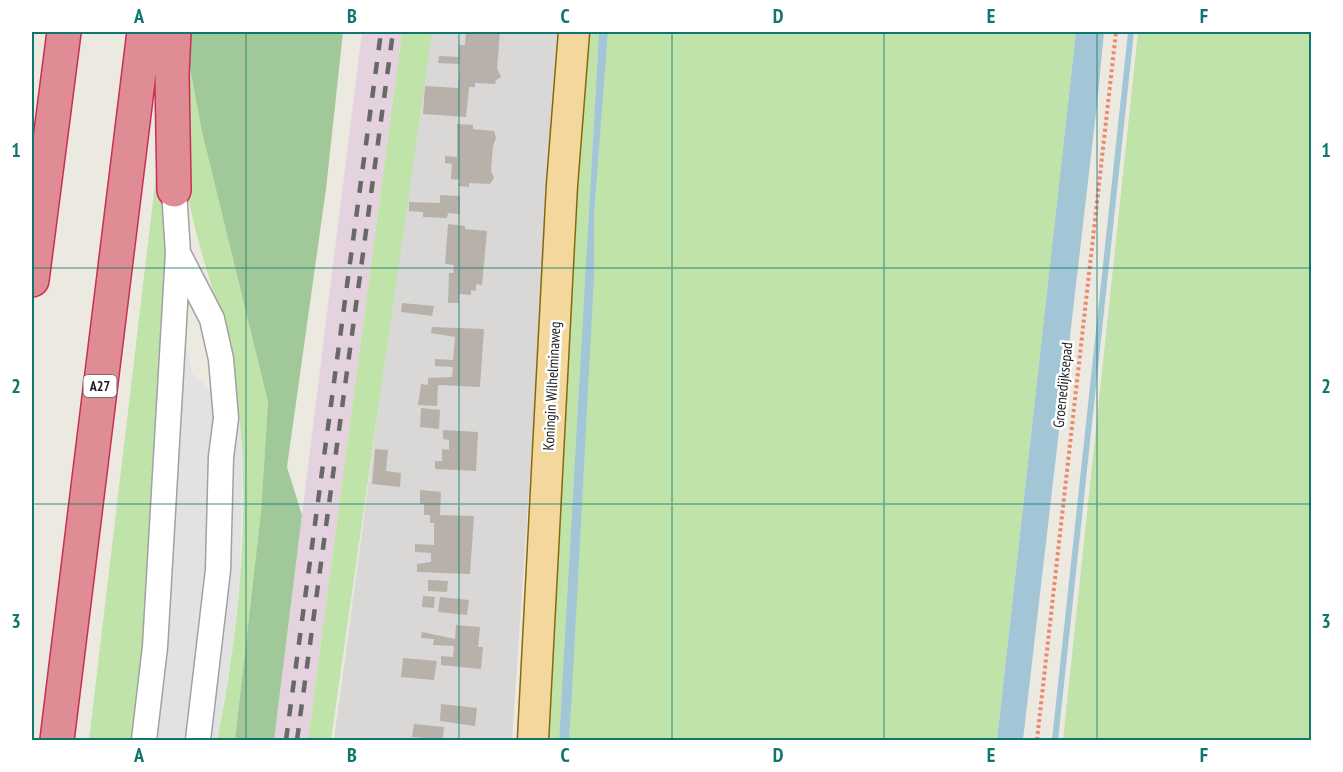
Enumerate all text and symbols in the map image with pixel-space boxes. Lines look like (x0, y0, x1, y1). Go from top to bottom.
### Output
text: A (133, 3, 145, 29)
text: B (347, 3, 357, 29)
text: C (560, 3, 570, 29)
text: D (773, 3, 784, 29)
text: E (987, 3, 995, 29)
text: F (1200, 3, 1208, 29)
text: 1 (11, 137, 21, 163)
text: 1 (1321, 137, 1331, 163)
street label: Koningin Wilhelminaweg (539, 321, 564, 451)
street label: Groenedijksepad (1049, 341, 1076, 429)
text: 2 (11, 373, 21, 399)
text: 2 (1321, 373, 1331, 399)
road number: A27 (84, 375, 116, 397)
text: 3 (11, 608, 21, 634)
text: 3 (1321, 608, 1331, 634)
text: A (133, 742, 145, 768)
text: B (347, 742, 357, 768)
text: C (560, 742, 570, 768)
text: D (773, 742, 784, 768)
text: E (987, 742, 995, 768)
text: F (1200, 742, 1208, 768)

